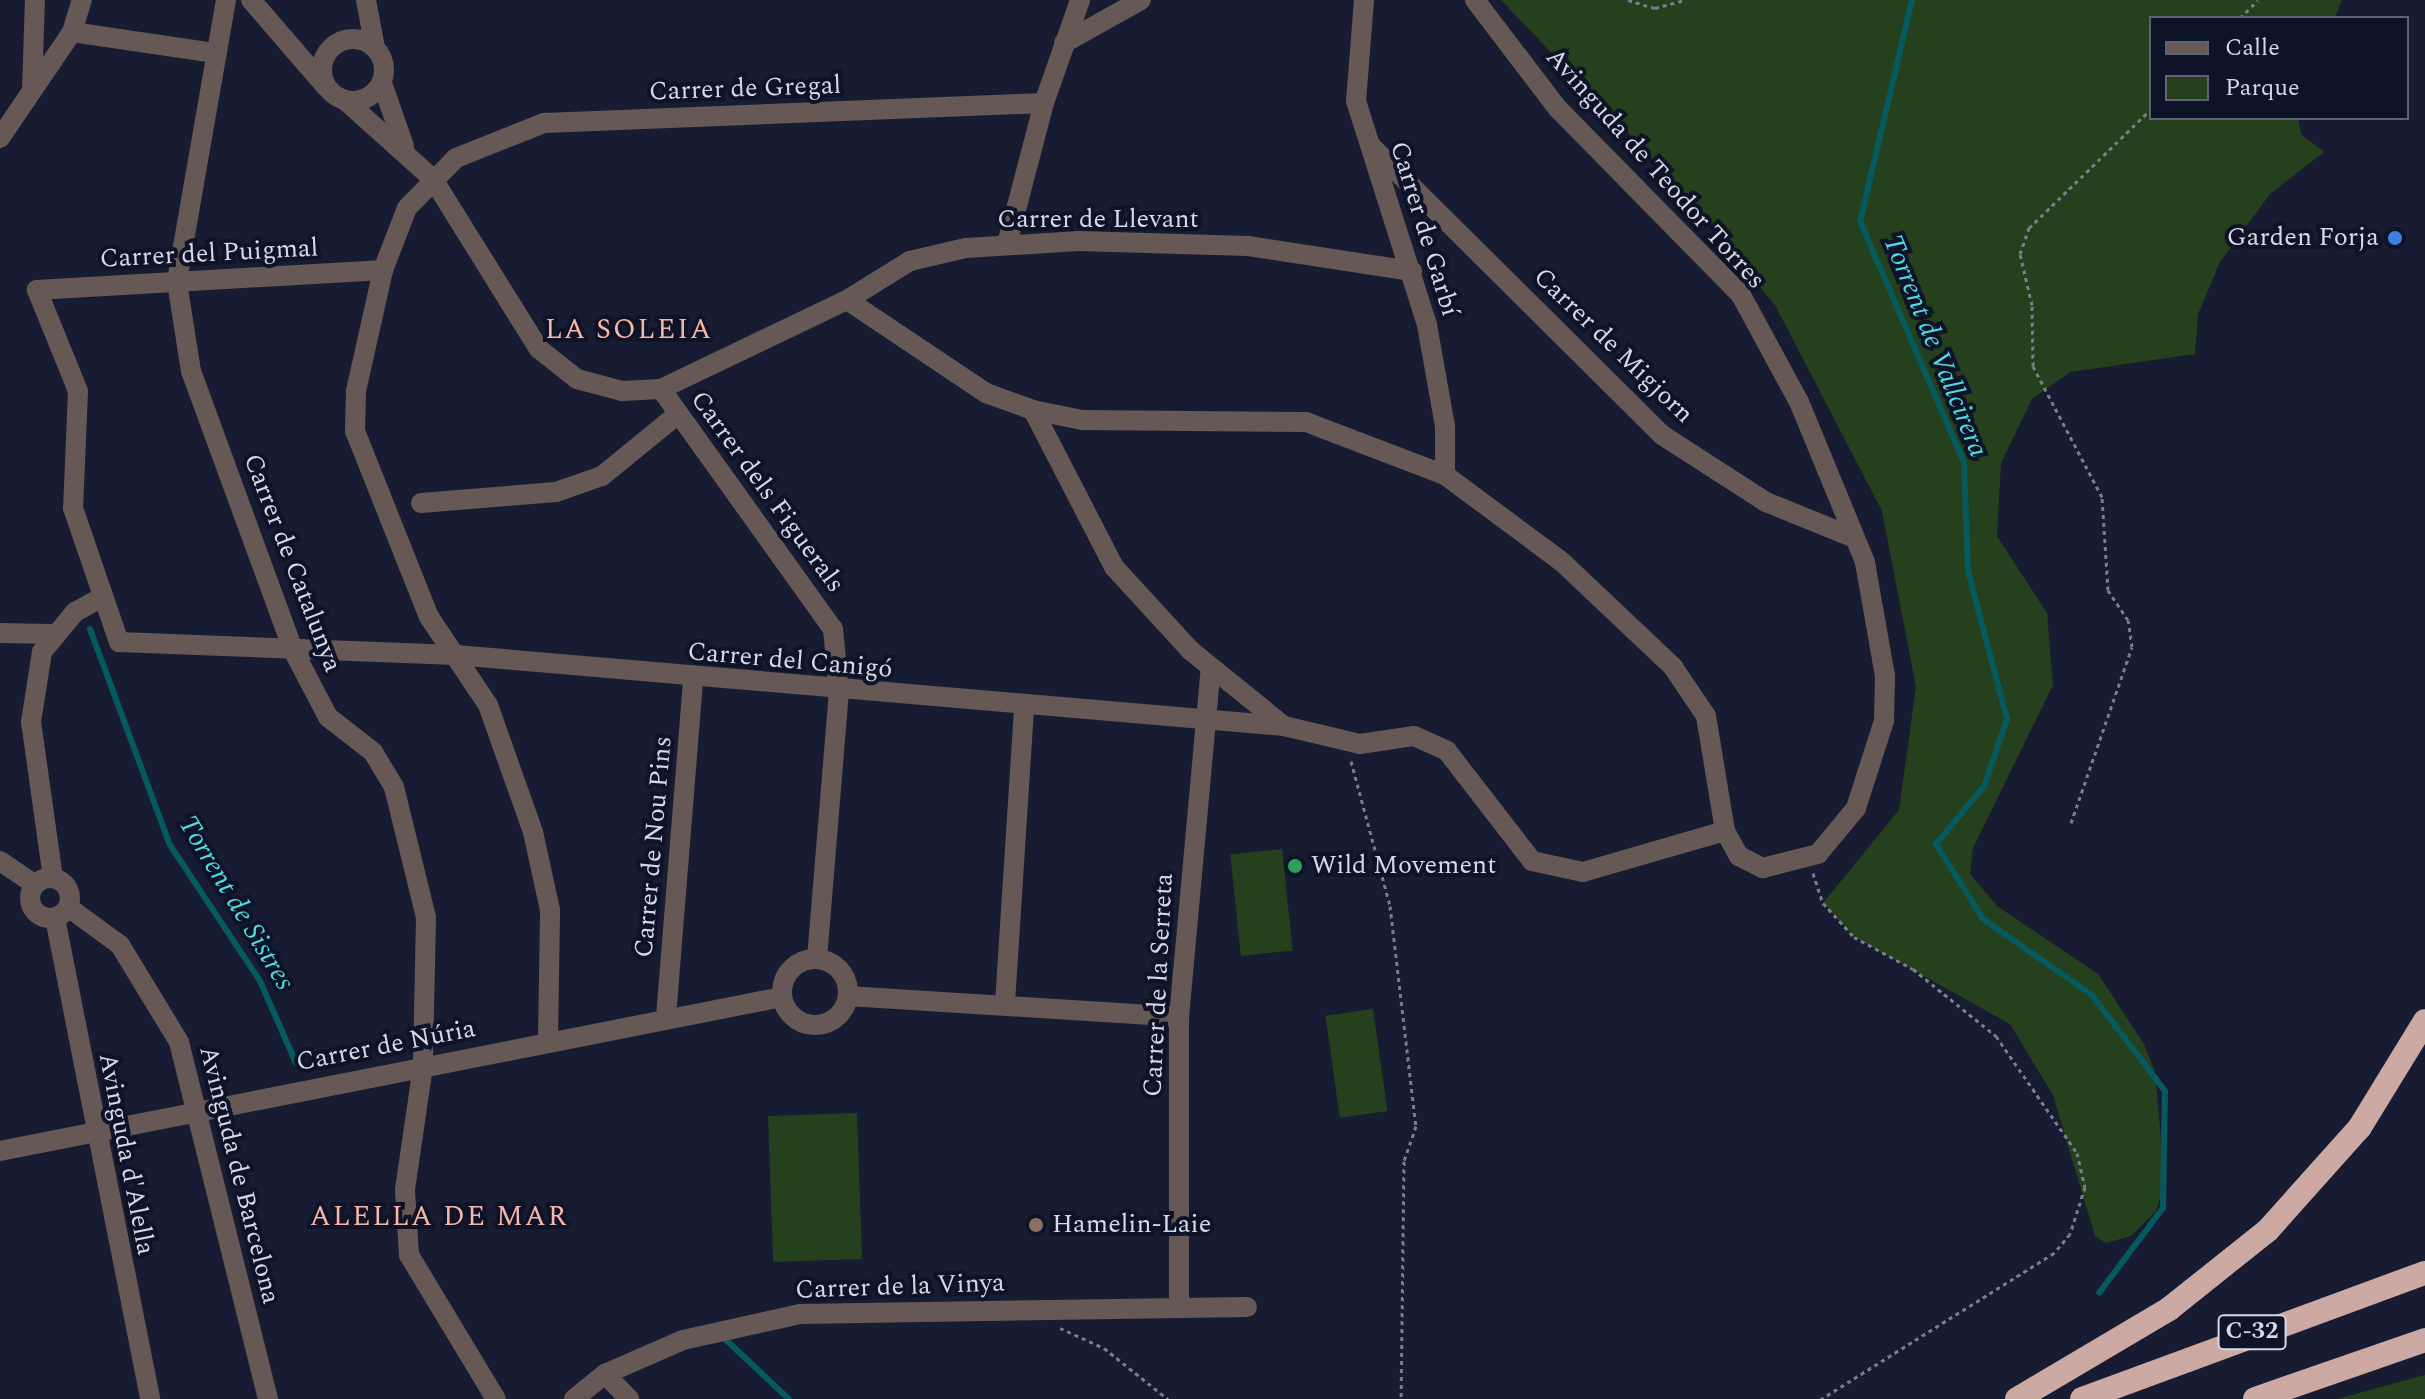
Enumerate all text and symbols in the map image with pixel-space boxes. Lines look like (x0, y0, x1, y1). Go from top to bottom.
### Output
legend (2149, 16, 2409, 120)
text: Calle (2225, 30, 2280, 66)
street label: Avinguda de Teodor Torres (1539, 42, 1771, 296)
street label: Carrer de Gregal (648, 70, 842, 108)
text: Parque (2225, 70, 2300, 106)
street label: Carrer de Garbí (1383, 138, 1465, 320)
street label: Carrer de Llevant (997, 204, 1199, 236)
place label: Garden Forja (2227, 222, 2379, 254)
marker: Garden Forja (2386, 229, 2404, 247)
water label: Torrent de Vallcirera (1875, 230, 1995, 462)
street label: Carrer del Puigmal (99, 233, 319, 275)
street label: Carrer de Migjorn (1527, 262, 1699, 430)
district label: LA SOLEIA (545, 313, 713, 347)
street label: Carrer dels Figuerals (683, 385, 851, 599)
street label: Carrer de Catalunya (236, 450, 348, 676)
street label: Carrer del Canigó (686, 636, 894, 686)
street label: Carrer de Nou Pins (629, 735, 679, 959)
water label: Torrent de Sistres (171, 810, 301, 996)
place label: Wild Movement (1311, 850, 1496, 882)
marker: Wild Movement (1286, 857, 1304, 875)
street label: Carrer de la Serreta (1138, 872, 1180, 1098)
street label: Carrer de Núria (294, 1013, 478, 1079)
street label: Avinguda de Barcelona (192, 1043, 286, 1307)
street label: Avinguda d'Alella (91, 1050, 161, 1258)
district label: ALELLA DE MAR (310, 1200, 568, 1234)
place label: Hamelin-Laie (1052, 1209, 1211, 1241)
marker: Hamelin-Laie (1027, 1216, 1045, 1234)
street label: Carrer de la Vinya (795, 1268, 1005, 1306)
road number: C-32 (2216, 1312, 2288, 1352)

